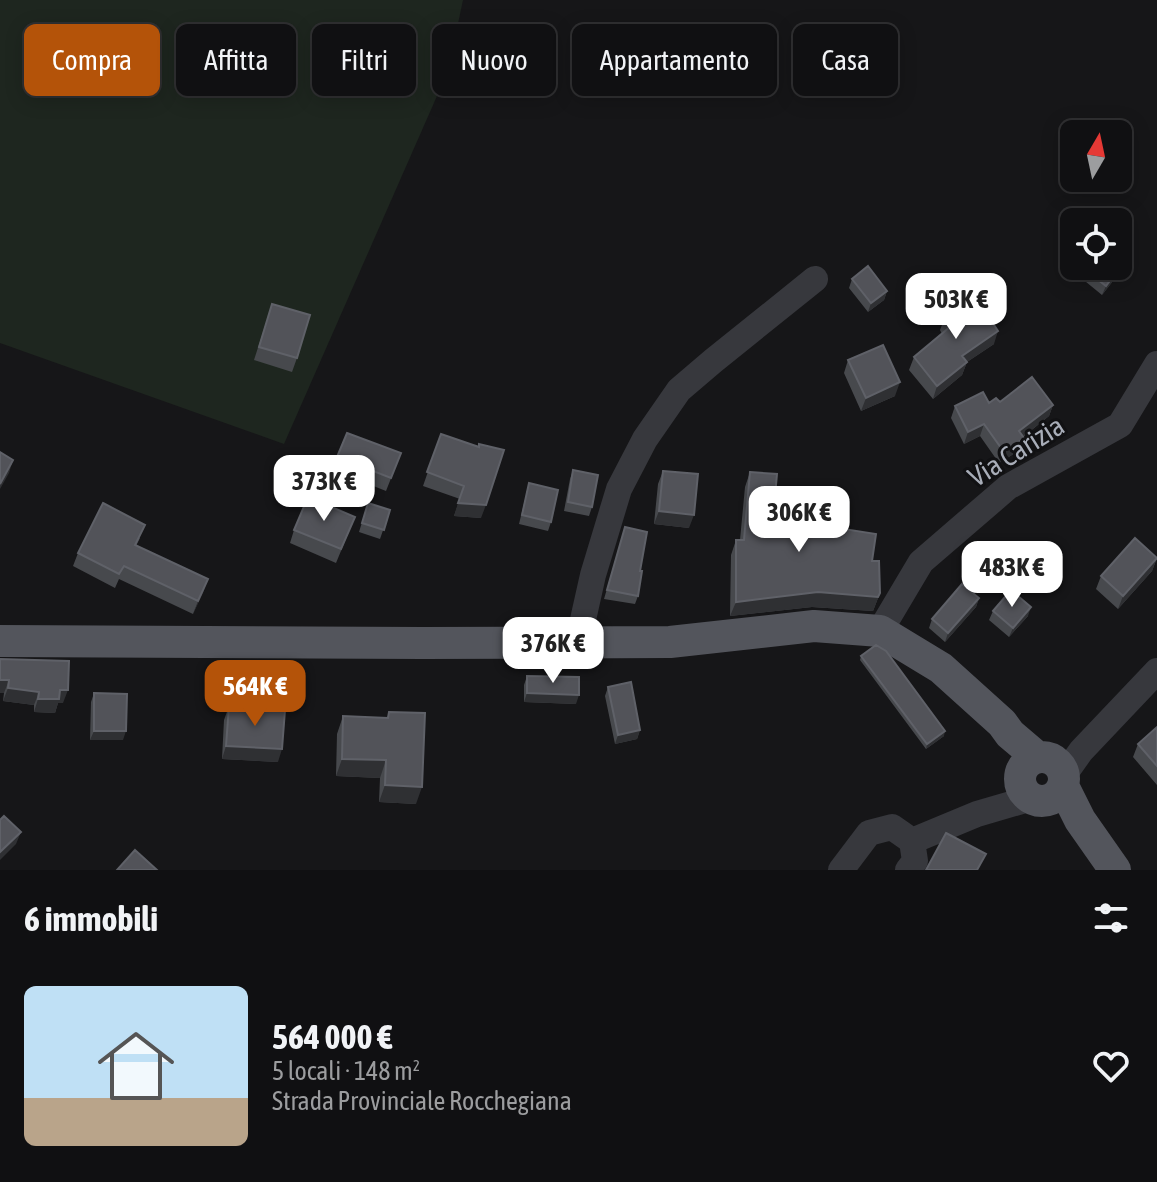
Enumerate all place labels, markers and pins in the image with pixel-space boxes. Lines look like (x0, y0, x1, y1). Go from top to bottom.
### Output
pin: 503K € (891, 273, 1021, 341)
pin: 373K € (259, 455, 389, 523)
pin: 306K € (734, 486, 864, 554)
pin: 483K € (947, 541, 1077, 609)
pin: 376K € (488, 617, 618, 685)
pin: 564K € (190, 660, 320, 728)

